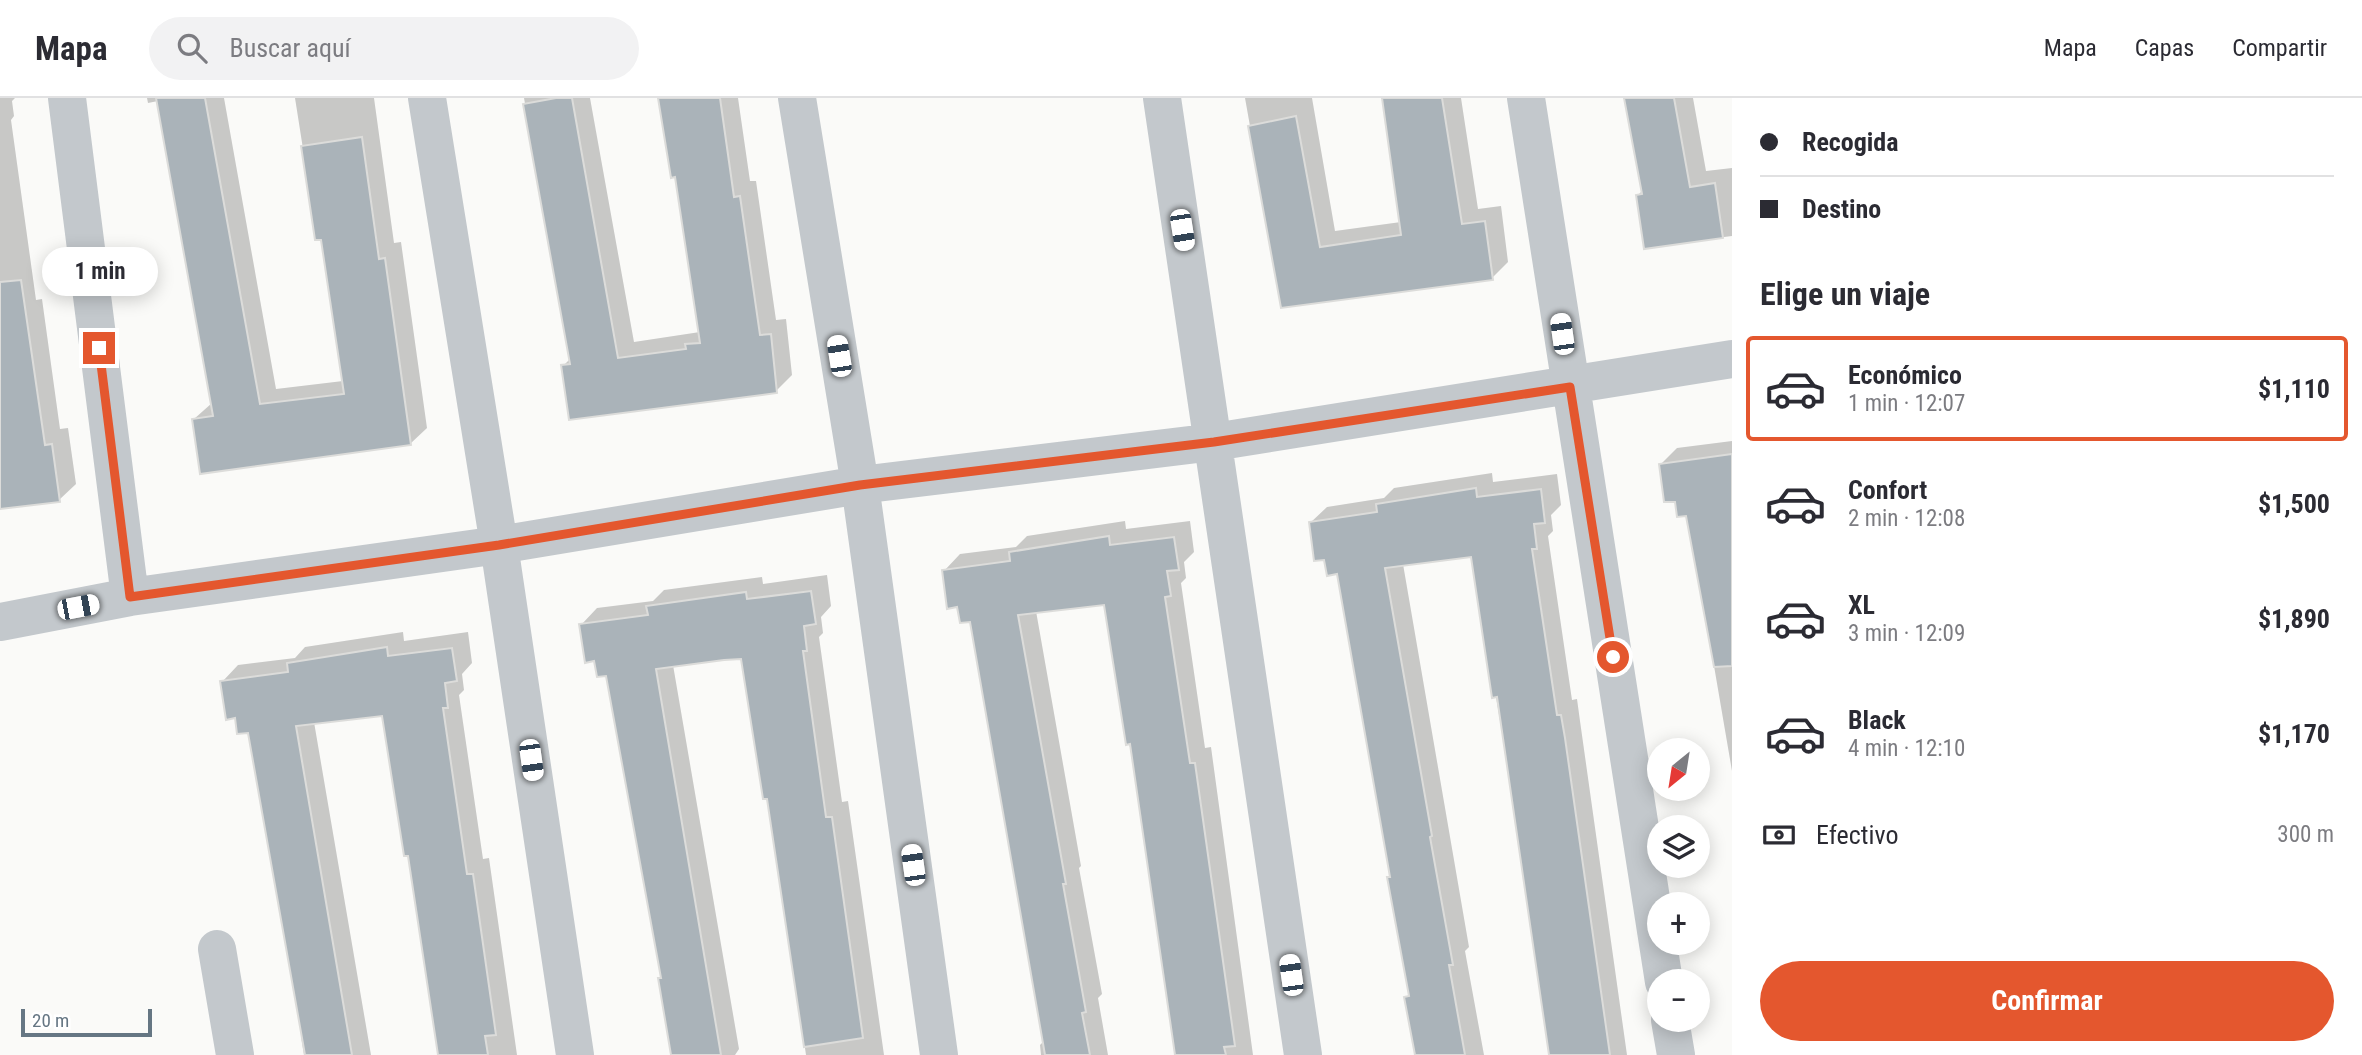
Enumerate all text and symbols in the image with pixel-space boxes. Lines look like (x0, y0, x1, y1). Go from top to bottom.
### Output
search box (149, 17, 639, 80)
text: Mapa (35, 29, 107, 68)
icon: search (173, 29, 211, 67)
text: Buscar aquí (229, 33, 351, 63)
text: Mapa (2044, 34, 2097, 62)
text: Capas (2135, 34, 2194, 62)
text: Compartir (2232, 34, 2327, 62)
text: Recogida (1802, 127, 1899, 157)
text: Destino (1802, 194, 1881, 224)
car (1169, 208, 1196, 252)
callout: 1 min (41, 246, 157, 296)
text: 1 min (74, 258, 126, 285)
text: Elige un viaje (1760, 275, 1930, 313)
car (1549, 312, 1576, 356)
route end (83, 332, 115, 364)
car (826, 334, 853, 378)
icon: car (1764, 357, 1827, 420)
text: Económico (1848, 360, 1962, 390)
text: $1,110 (2258, 374, 2330, 404)
text: 1 min · 12:07 (1848, 390, 1965, 417)
icon: car (1764, 472, 1827, 535)
text: Confort (1848, 475, 1927, 505)
text: $1,500 (2258, 489, 2330, 519)
text: 2 min · 12:08 (1848, 505, 1965, 532)
icon: car (1764, 587, 1827, 650)
text: XL (1848, 590, 1875, 620)
car (56, 593, 101, 621)
text: $1,890 (2258, 604, 2330, 634)
text: 3 min · 12:09 (1848, 620, 1965, 647)
route start (1597, 641, 1629, 673)
icon: car (1764, 702, 1827, 765)
text: Black (1848, 705, 1906, 735)
text: $1,170 (2258, 719, 2330, 749)
text: 4 min · 12:10 (1848, 735, 1965, 762)
car (518, 738, 545, 782)
north arrow (1647, 738, 1710, 802)
map controls (1647, 738, 1710, 1032)
button: layers (1647, 815, 1710, 878)
icon: cash (1760, 816, 1798, 854)
text: Efectivo (1816, 820, 1898, 850)
text: 300 m (2277, 821, 2334, 848)
car (900, 843, 927, 887)
button: + (1647, 892, 1710, 955)
car (1278, 953, 1305, 997)
button: Confirmar (1760, 961, 2334, 1041)
button: − (1647, 969, 1710, 1032)
scale bar (21, 1006, 152, 1038)
text: 20 m (32, 1009, 69, 1032)

